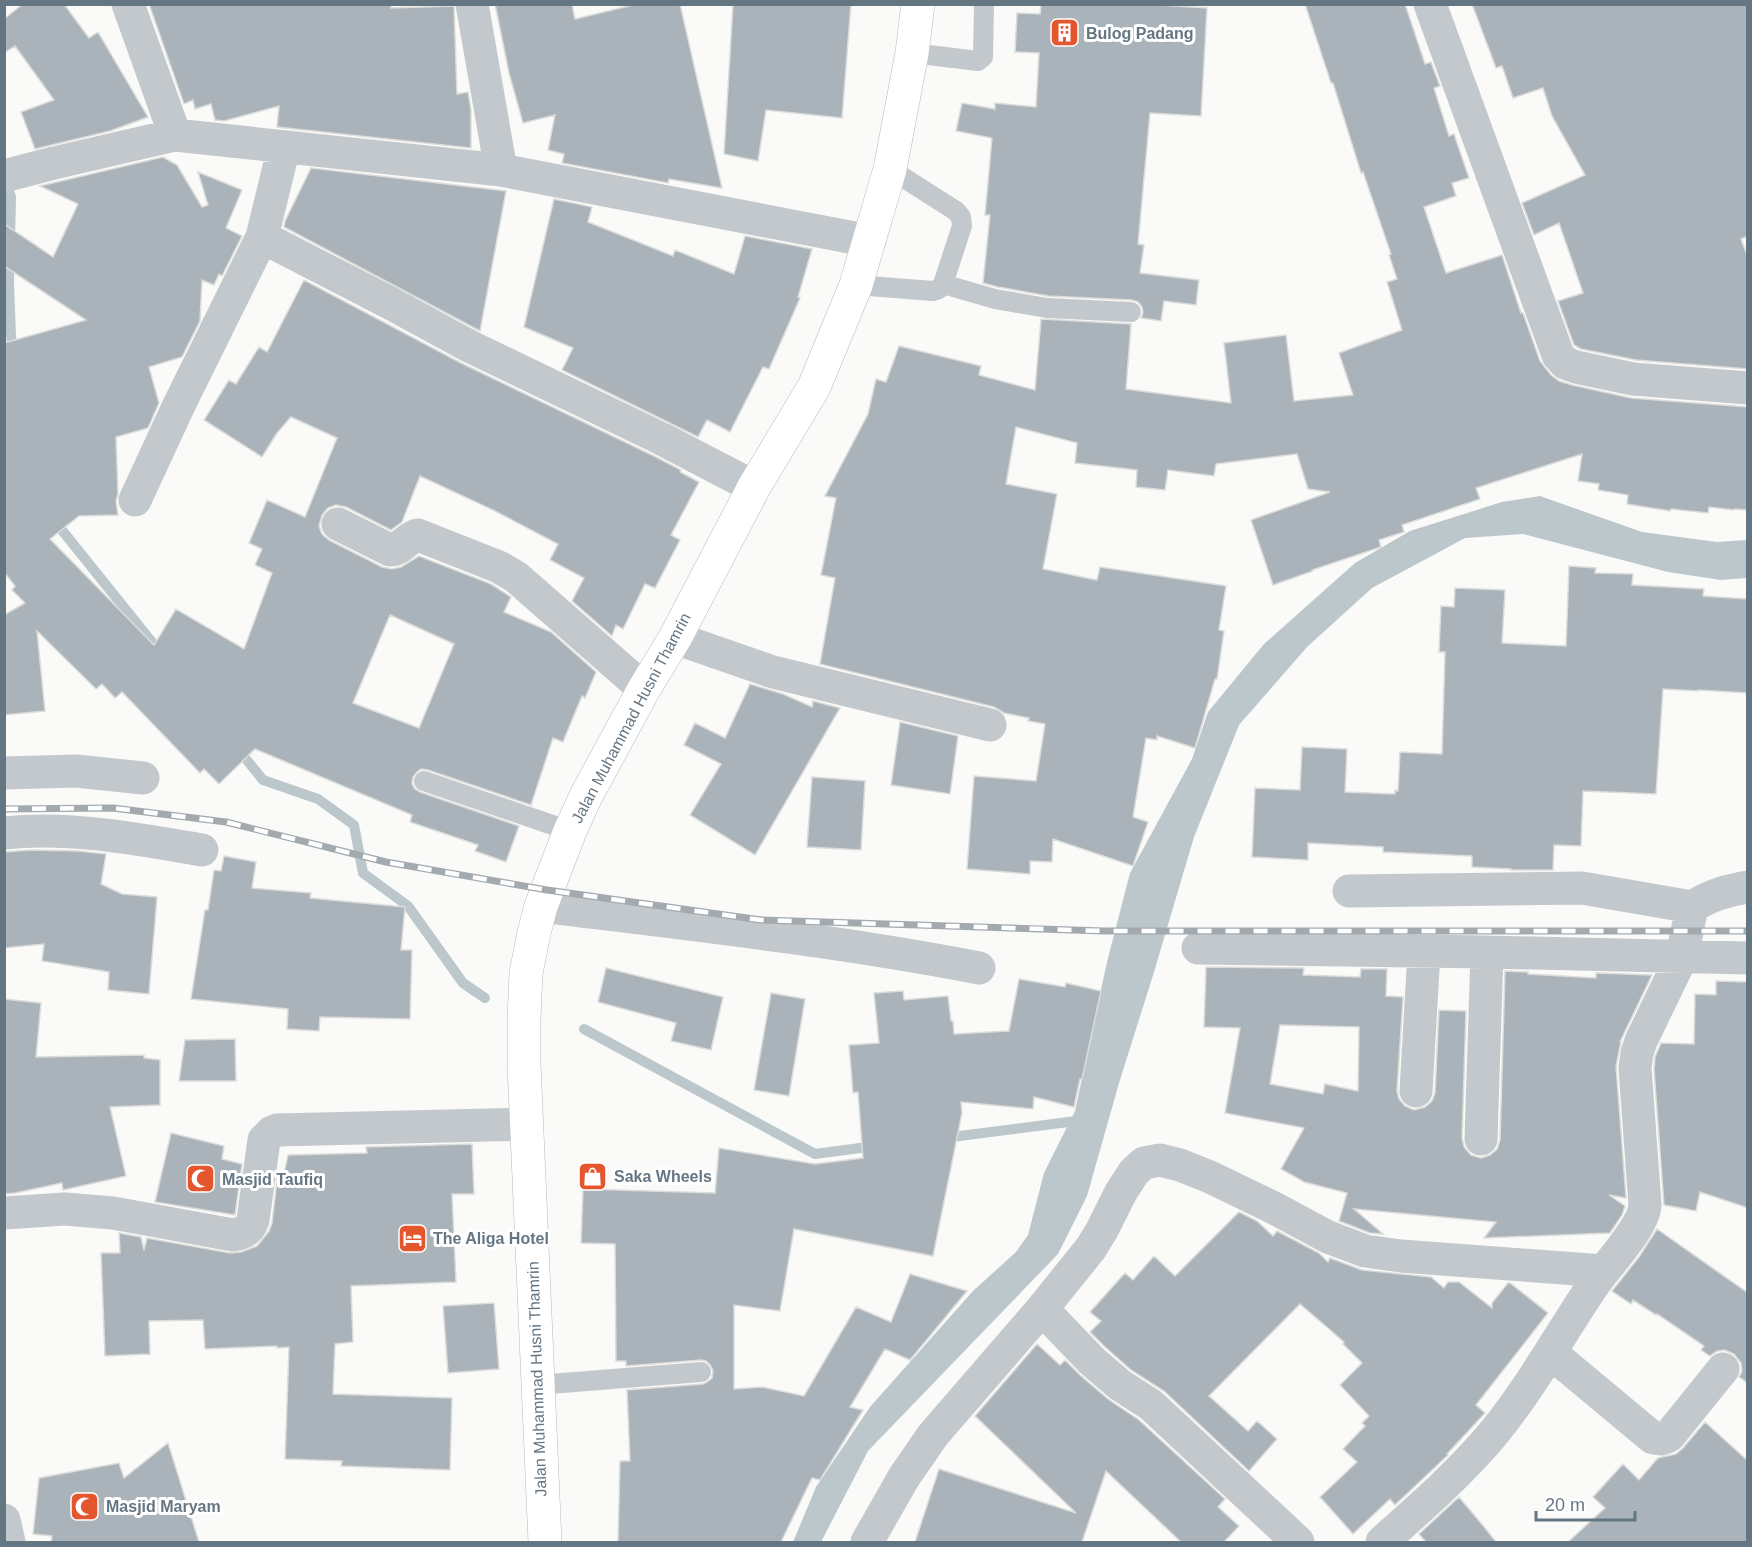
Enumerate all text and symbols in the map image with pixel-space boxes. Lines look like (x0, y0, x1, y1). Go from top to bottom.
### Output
building icon: Bulog Padang (1049, 17, 1081, 49)
place label: Bulog Padang (1086, 25, 1194, 42)
street label: Jalan Muhammad Husni Thamrin (568, 610, 694, 826)
shop icon: Saka Wheels (577, 1160, 609, 1192)
mosque icon: Masjid Taufiq (185, 1163, 217, 1195)
place label: Saka Wheels (614, 1168, 712, 1185)
place label: Masjid Taufiq (222, 1171, 323, 1188)
hotel icon: The Aliga Hotel (396, 1222, 428, 1254)
place label: The Aliga Hotel (433, 1230, 549, 1247)
street label: Jalan Muhammad Husni Thamrin (524, 1261, 550, 1497)
scale bar (1536, 1484, 1635, 1522)
mosque icon: Masjid Maryam (69, 1490, 101, 1522)
text: 20 m (1545, 1495, 1585, 1515)
place label: Masjid Maryam (106, 1498, 221, 1515)

